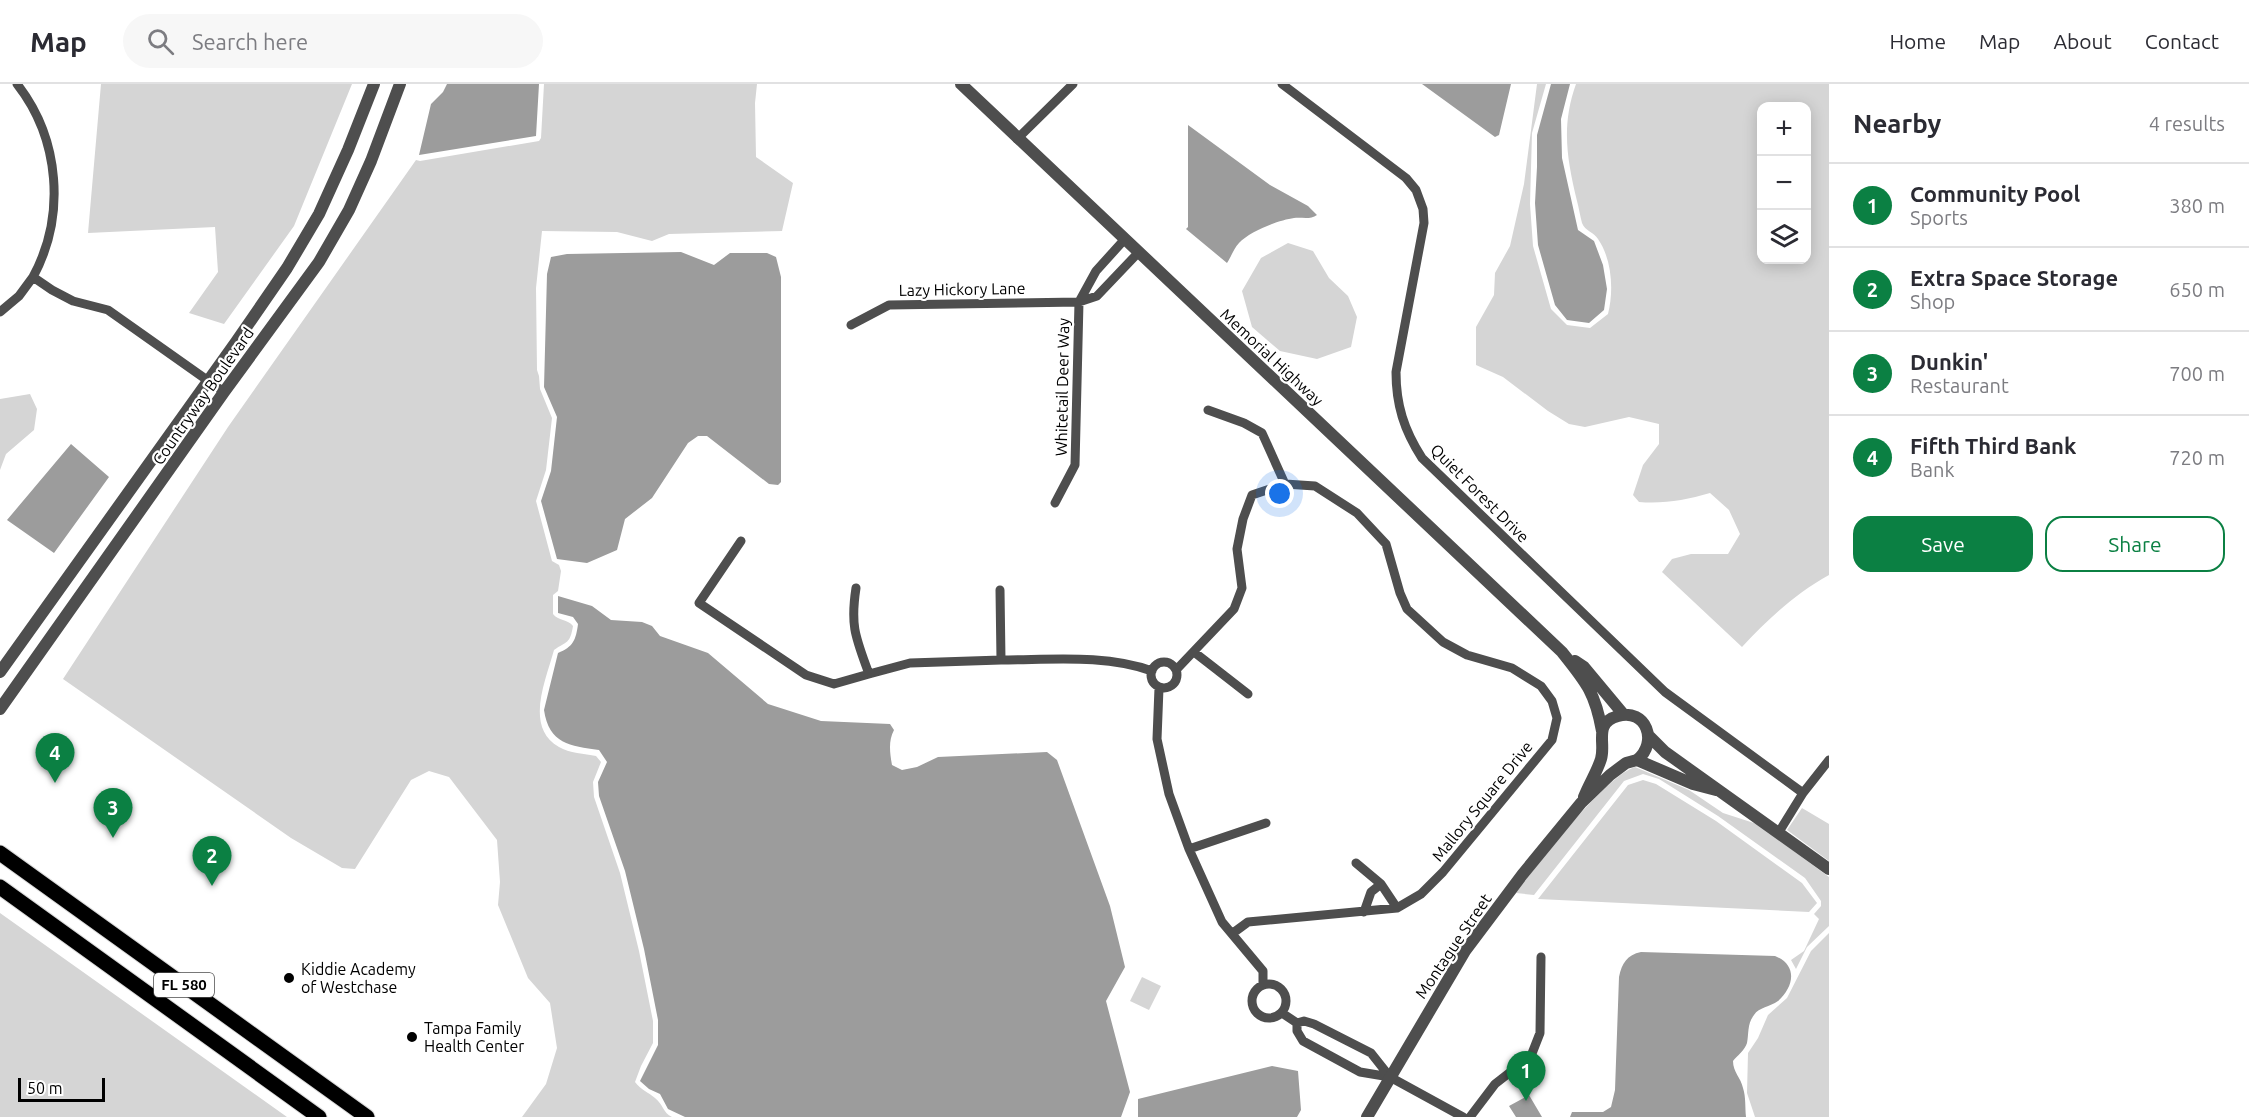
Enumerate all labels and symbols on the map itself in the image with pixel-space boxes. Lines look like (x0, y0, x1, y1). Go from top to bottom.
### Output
street label: Lazy Hickory Lane (898, 279, 1026, 299)
street label: Memorial Highway (1217, 305, 1327, 409)
street label: Whitetail Deer Way (1052, 317, 1072, 456)
street label: Countryway Boulevard (149, 324, 257, 468)
street label: Quiet Forest Drive (1427, 440, 1533, 546)
your location (1265, 479, 1294, 508)
pin: 4 (36, 734, 74, 783)
street label: Mallory Square Drive (1428, 737, 1536, 865)
pin: 3 (94, 788, 132, 838)
pin: 2 (192, 836, 232, 886)
street label: Montague Street (1411, 890, 1495, 1002)
place label: Kiddie Academy of Westchase (301, 960, 416, 996)
marker: Kiddie Academy of Westchase (282, 971, 296, 985)
road number: FL 580 (154, 973, 214, 997)
place label: Tampa Family Health Center (424, 1019, 524, 1055)
marker: Tampa Family Health Center (405, 1030, 419, 1044)
pin: 1 (1506, 1052, 1546, 1101)
scale bar (18, 1075, 105, 1102)

